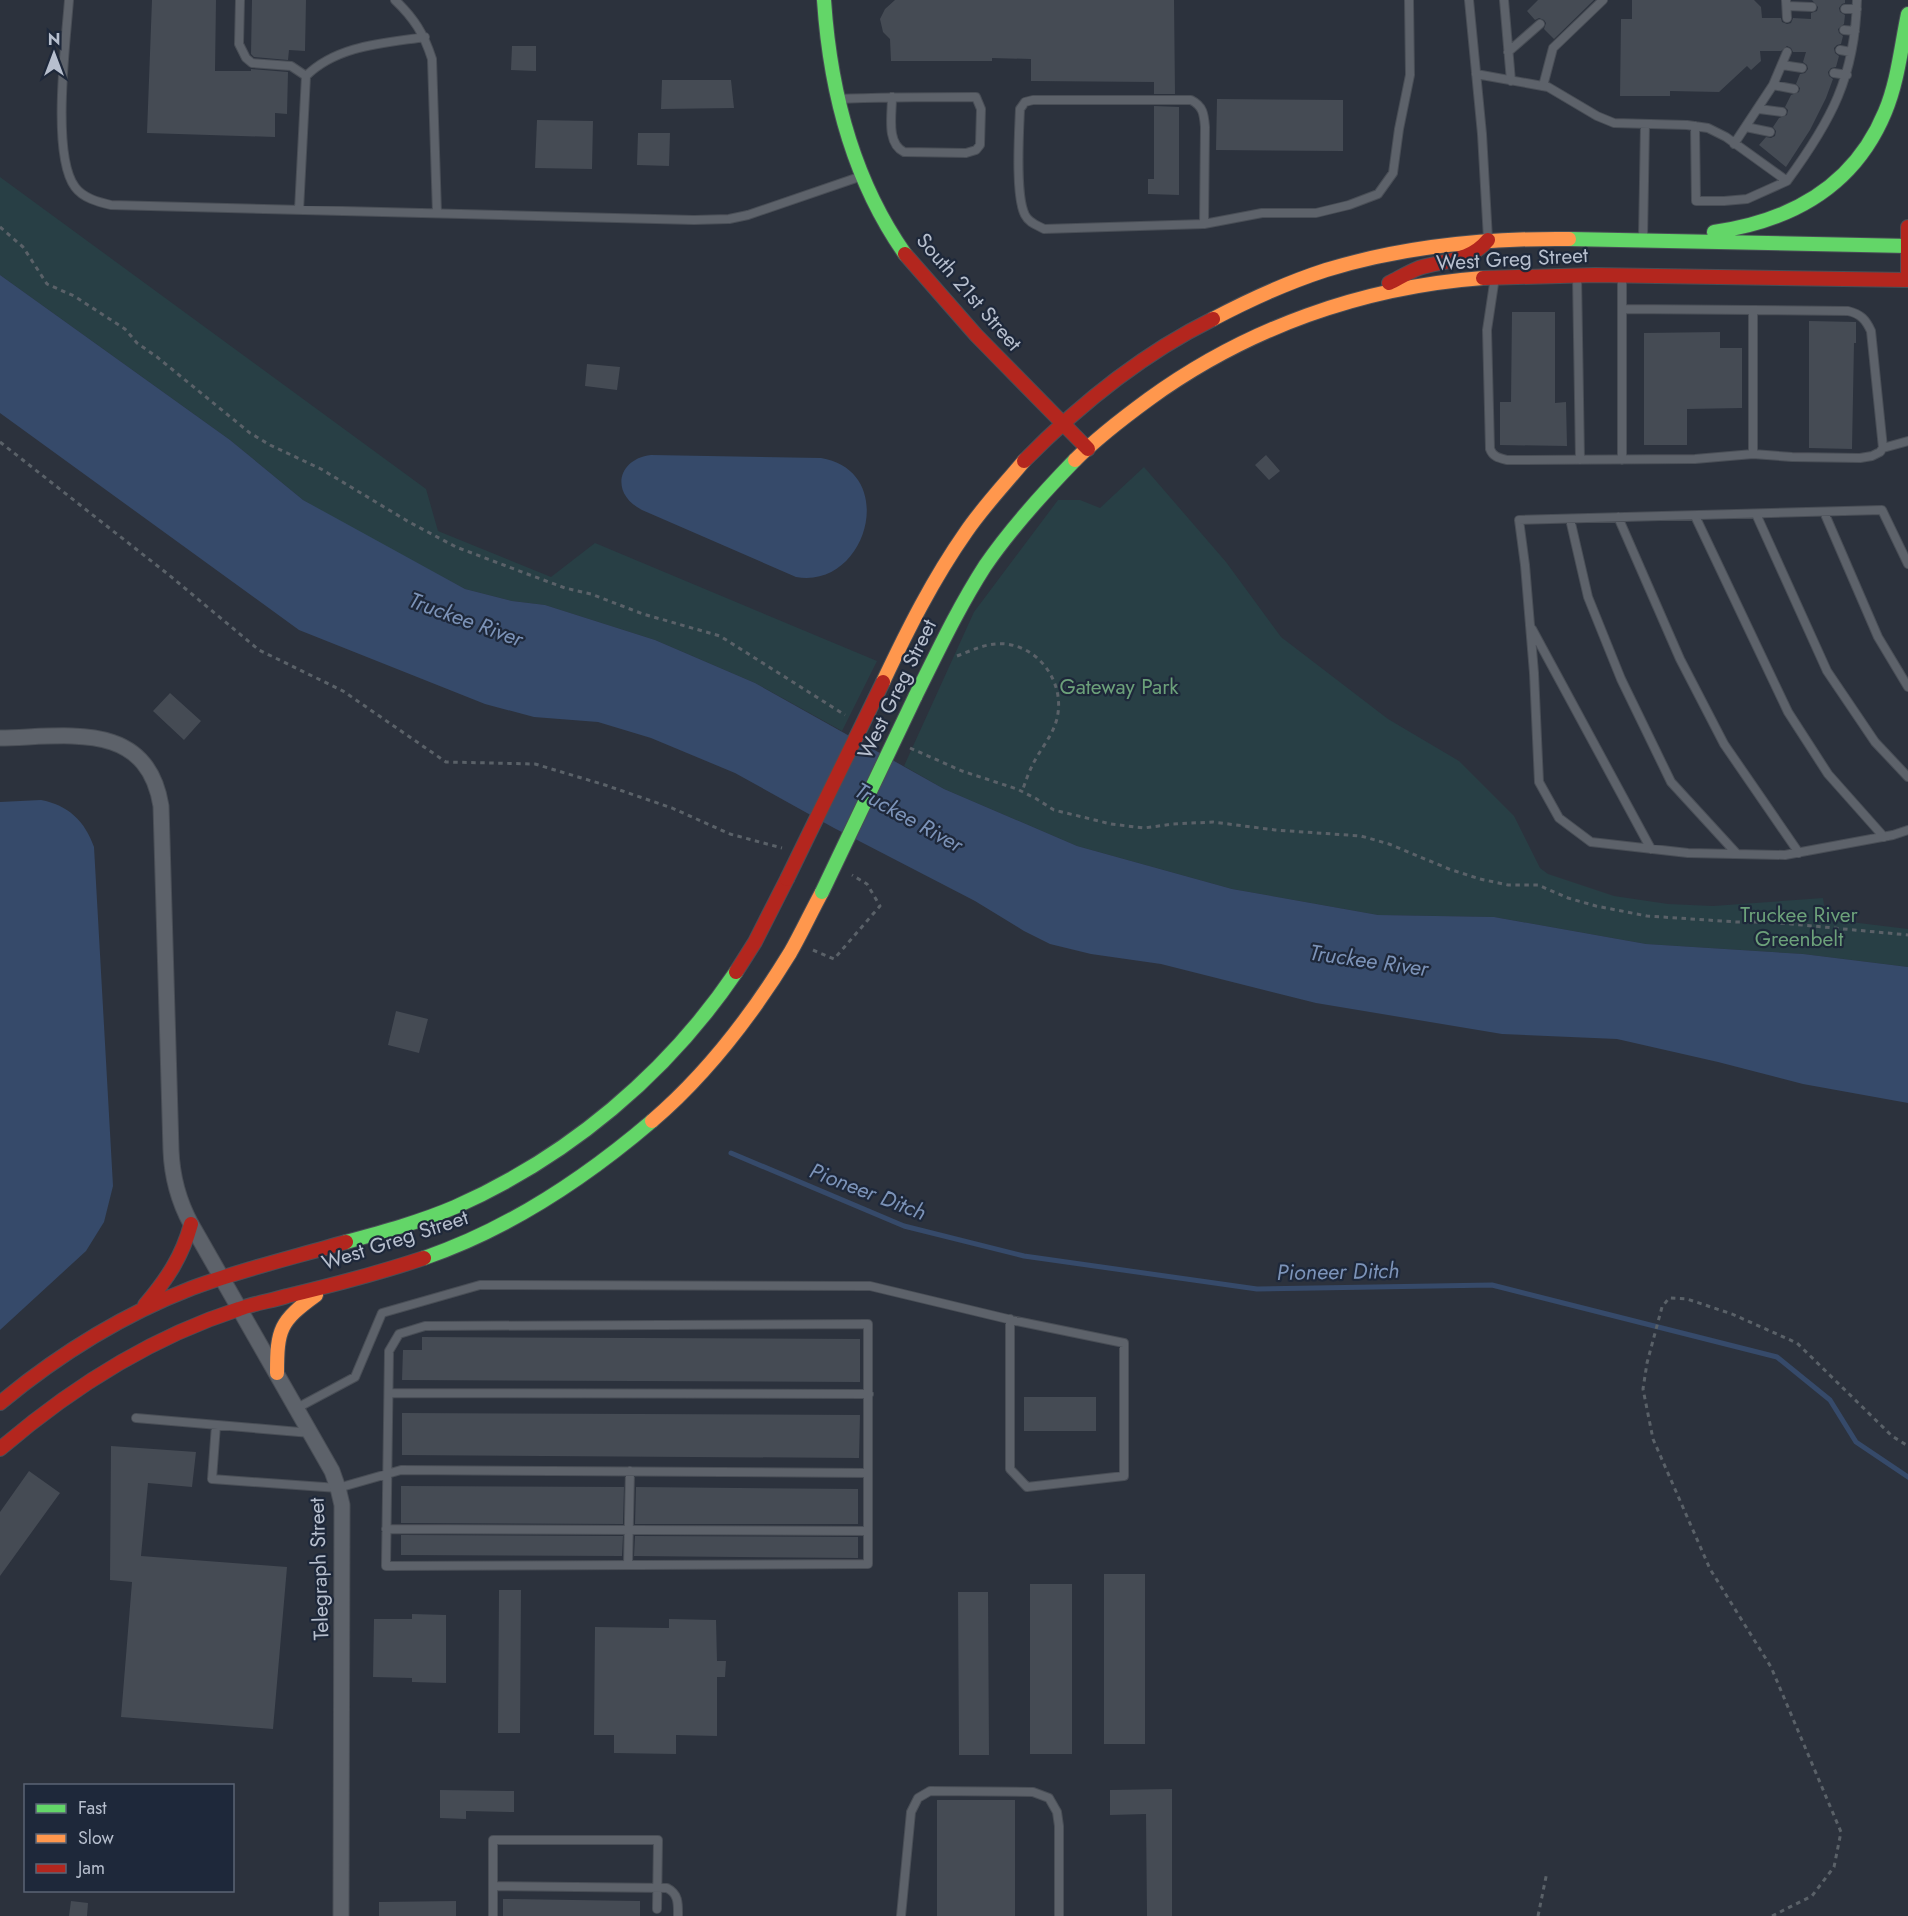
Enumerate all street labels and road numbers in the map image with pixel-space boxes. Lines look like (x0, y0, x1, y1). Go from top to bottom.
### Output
street label: South 21st Street (909, 226, 1029, 358)
street label: West Greg Street (1435, 240, 1589, 278)
street label: West Greg Street (850, 614, 944, 764)
street label: West Greg Street (318, 1202, 472, 1278)
street label: Telegraph Street (302, 1497, 336, 1641)

